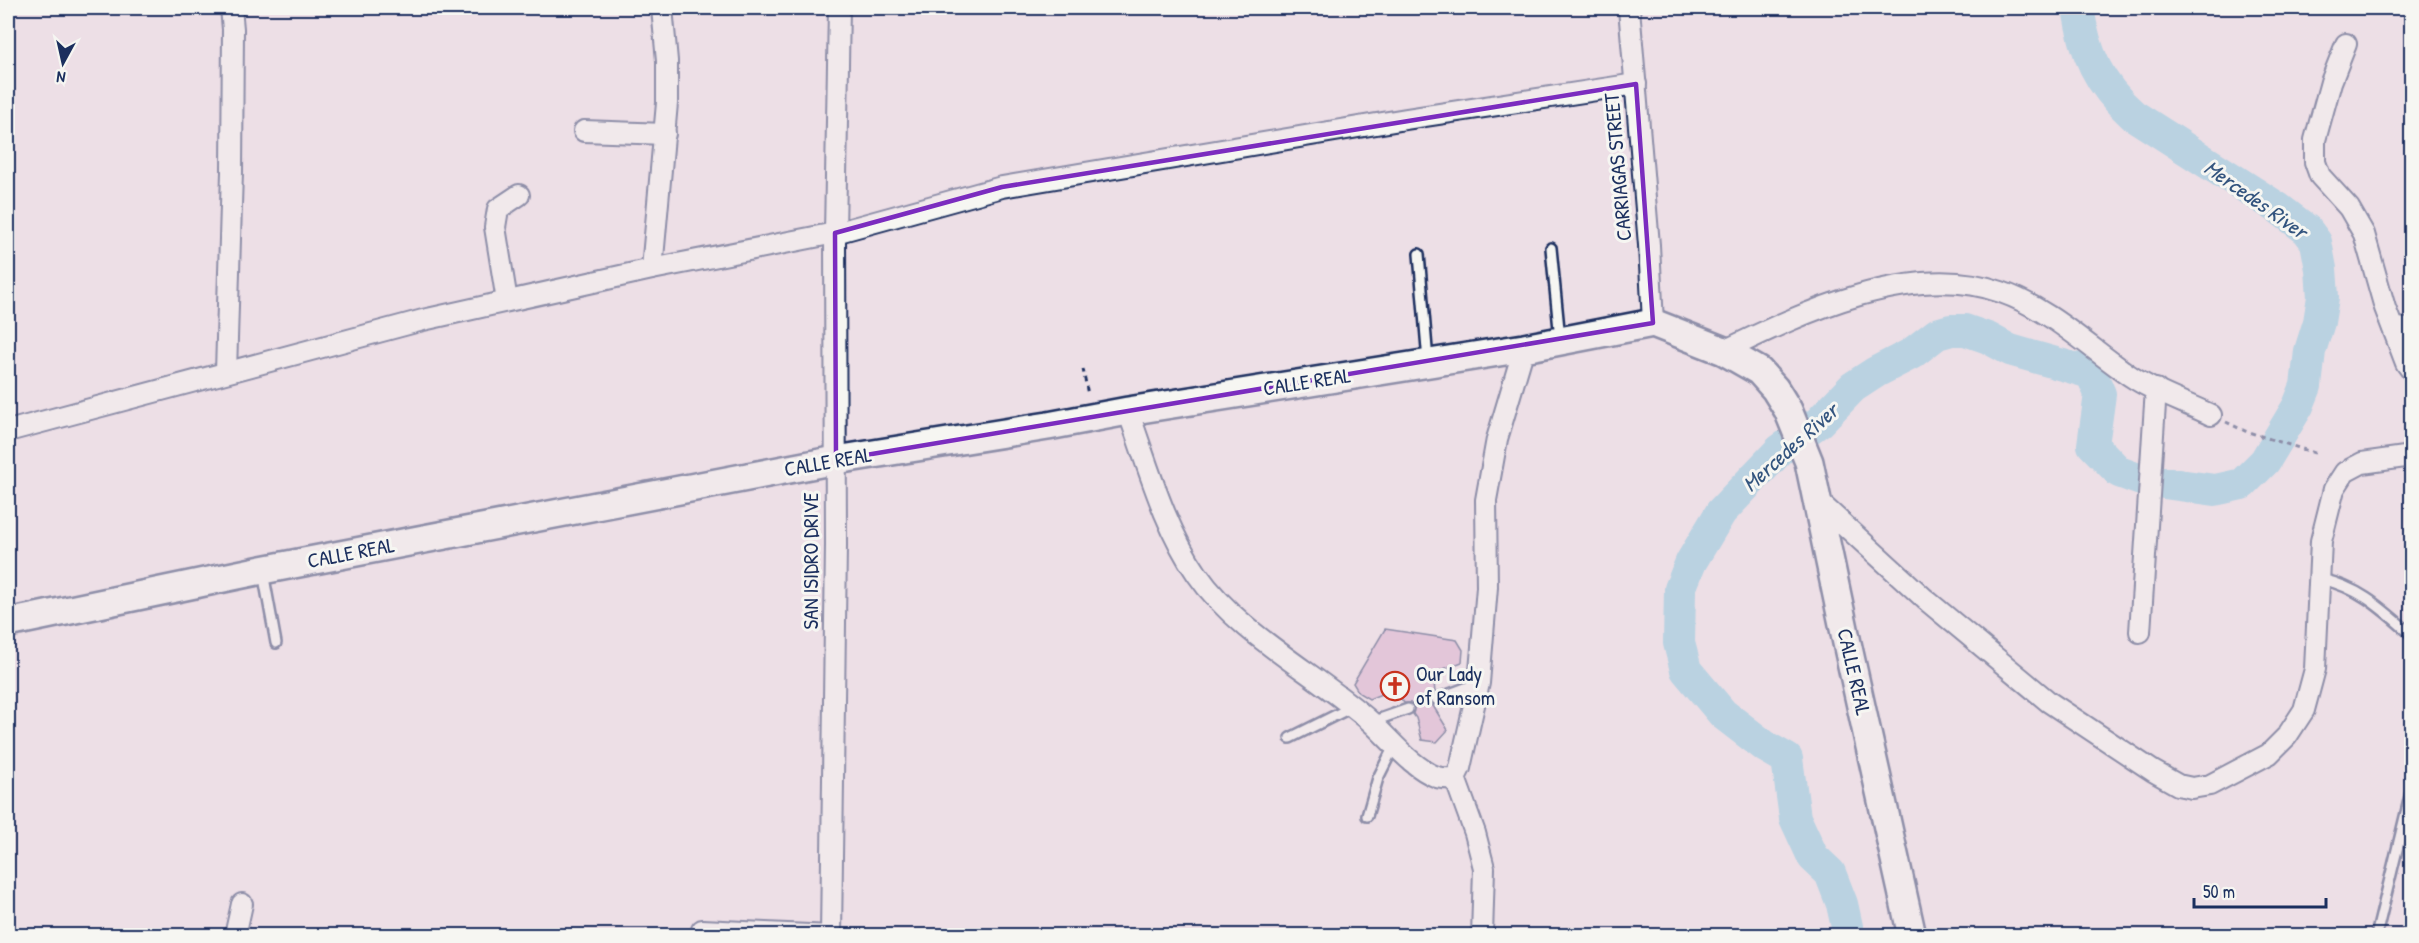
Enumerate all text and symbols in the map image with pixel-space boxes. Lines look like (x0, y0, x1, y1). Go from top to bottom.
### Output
north arrow (33, 33, 93, 93)
text: N (55, 66, 67, 89)
street label: CARRIAGAS STREET (1596, 91, 1638, 242)
water label: Mercedes River (2198, 152, 2316, 247)
street label: CALLE REAL (1261, 360, 1353, 403)
water label: Mercedes River (1736, 394, 1846, 498)
street label: CALLE REAL (782, 440, 874, 483)
street label: SAN ISIDRO DRIVE (796, 493, 825, 629)
street label: CALLE REAL (305, 530, 397, 575)
street label: CALLE REAL (1830, 626, 1879, 718)
place label: Our Lady of Ransom (1416, 659, 1495, 712)
church icon: Our Lady of Ransom (1379, 670, 1411, 702)
scale bar (2194, 871, 2326, 909)
text: 50 m (2203, 879, 2235, 904)

